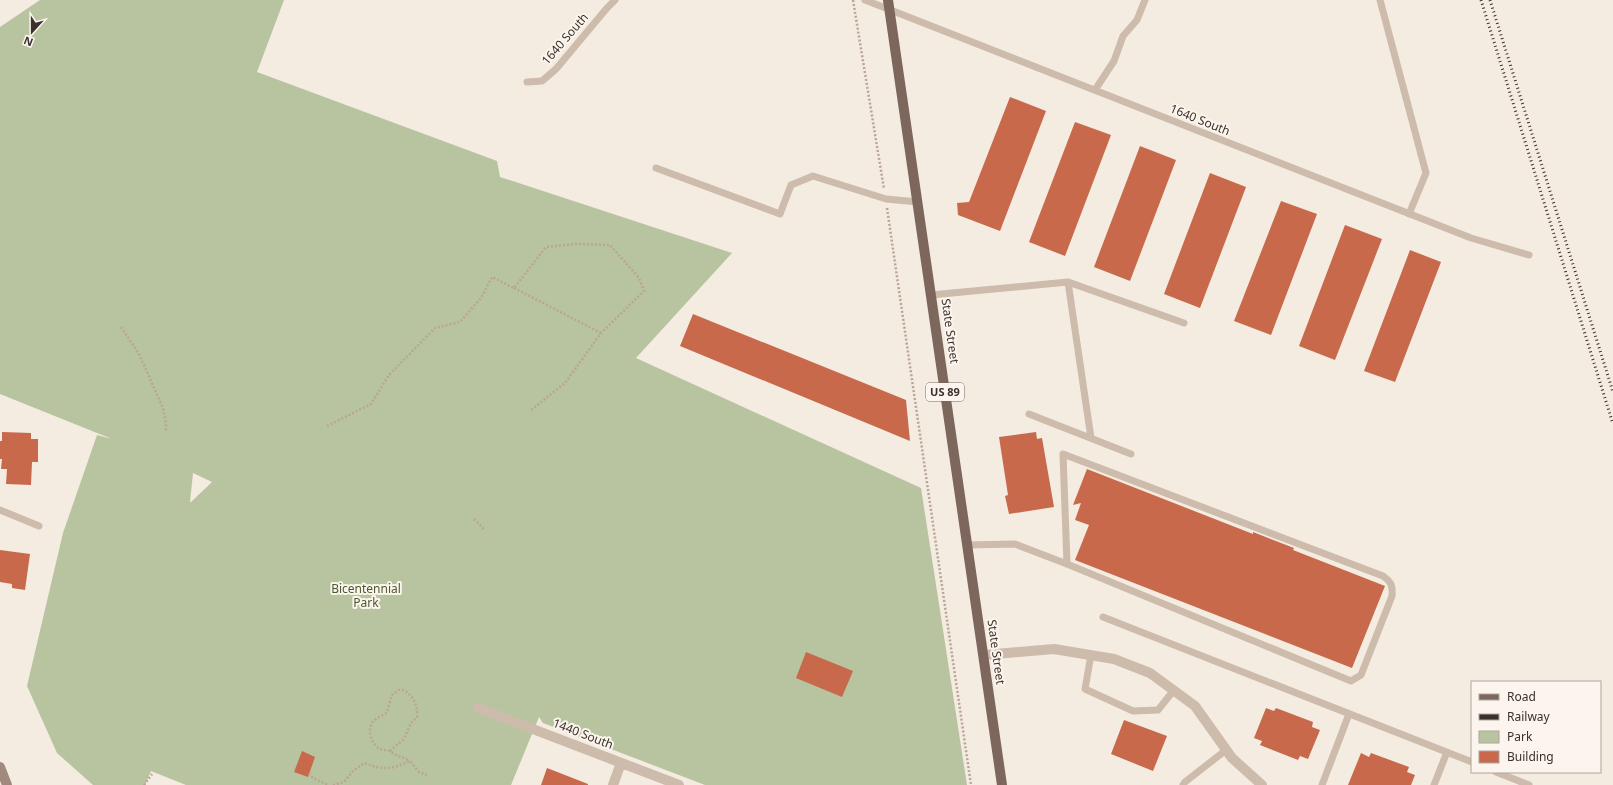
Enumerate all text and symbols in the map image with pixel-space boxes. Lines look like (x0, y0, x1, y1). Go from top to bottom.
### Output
street label: 1640 South (537, 9, 592, 68)
north arrow (12, 12, 52, 52)
text: N (21, 33, 35, 50)
street label: 1640 South (1168, 100, 1233, 139)
street label: State Street (938, 297, 964, 365)
road number: US 89 (926, 383, 964, 401)
park label: Bicentennial Park (331, 580, 401, 611)
street label: State Street (984, 618, 1010, 686)
legend (1471, 681, 1601, 773)
text: Road (1507, 688, 1536, 705)
text: Railway (1507, 708, 1551, 725)
street label: 1440 South (550, 714, 616, 753)
text: Park (1507, 728, 1533, 745)
text: Building (1507, 748, 1554, 765)

